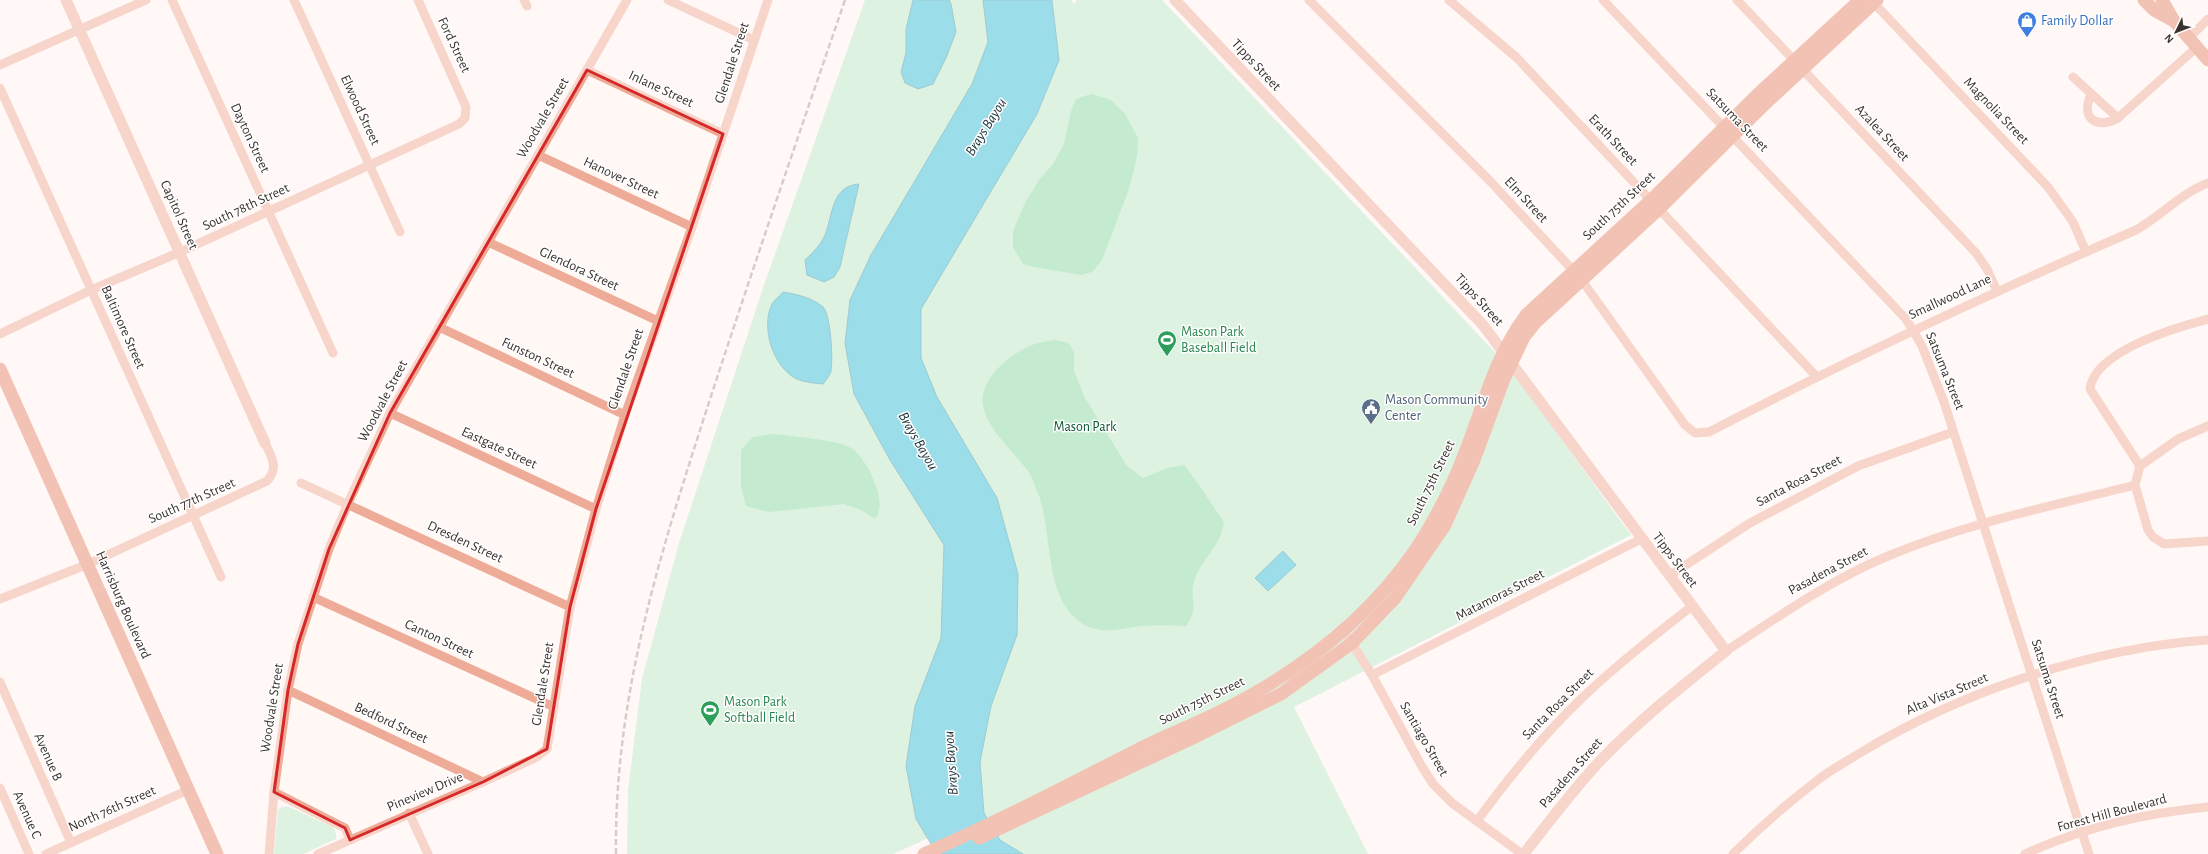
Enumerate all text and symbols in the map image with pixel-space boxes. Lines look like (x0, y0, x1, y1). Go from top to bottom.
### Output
shop icon: Family Dollar (2016, 10, 2038, 38)
north arrow (2156, 12, 2196, 52)
place label: Family Dollar (2041, 14, 2113, 28)
street label: Ford Street (435, 15, 473, 75)
street label: Glendale Street (712, 20, 752, 105)
text: N (2162, 32, 2176, 45)
street label: Tipps Street (1229, 36, 1284, 94)
street label: Inlane Street (627, 68, 696, 110)
street label: Elwood Street (338, 73, 383, 148)
street label: Woodvale Street (514, 75, 572, 161)
street label: Magnolia Street (1961, 75, 2032, 147)
street label: Satsuma Street (1703, 86, 1771, 155)
water label: Brays Bayou (962, 96, 1010, 158)
street label: Dayton Street (228, 101, 272, 175)
street label: Azalea Street (1852, 102, 1912, 164)
street label: Erath Street (1586, 112, 1640, 169)
street label: Hanover Street (581, 154, 661, 202)
street label: South 75th Street (1580, 169, 1658, 243)
street label: Elm Street (1502, 175, 1551, 226)
street label: Capitol Street (158, 178, 201, 252)
street label: South 78th Street (200, 181, 292, 233)
street label: Glendora Street (537, 245, 621, 294)
street label: Tipps Street (1452, 271, 1506, 329)
street label: Smallwood Lane (1907, 272, 1993, 322)
street label: Baltimore Street (98, 283, 148, 371)
place label: Mason Park Baseball Field (1181, 325, 1256, 355)
street label: Glendale Street (606, 326, 647, 411)
sports icon: Mason Park Baseball Field (1156, 329, 1178, 357)
street label: Satsuma Street (1923, 330, 1967, 412)
street label: Funston Street (500, 335, 577, 381)
street label: Woodvale Street (356, 357, 411, 444)
place label: Mason Community Center (1385, 393, 1488, 423)
public building icon: Mason Community Center (1360, 397, 1382, 425)
water label: Brays Bayou (895, 409, 941, 473)
park label: Mason Park (1054, 420, 1117, 434)
street label: Eastgate Street (459, 424, 539, 472)
street label: South 75th Street (1404, 438, 1458, 528)
street label: Santa Rosa Street (1754, 452, 1844, 509)
street label: South 77th Street (147, 475, 238, 526)
street label: Dresden Street (425, 518, 505, 566)
street label: Tipps Street (1650, 530, 1700, 591)
street label: Pasadena Street (1786, 544, 1870, 598)
street label: Harrisburg Boulevard (93, 549, 153, 661)
street label: Matamoras Street (1453, 566, 1547, 623)
street label: Canton Street (402, 617, 476, 661)
street label: Satsuma Street (2029, 638, 2068, 721)
street label: Glendale Street (529, 641, 557, 727)
street label: Woodvale Street (258, 662, 286, 754)
street label: Santa Rosa Street (1520, 665, 1597, 742)
street label: Alta Vista Street (1904, 670, 1990, 718)
street label: South 75th Street (1157, 674, 1247, 728)
place label: Mason Park Softball Field (724, 695, 795, 725)
sports icon: Mason Park Softball Field (699, 699, 721, 727)
street label: Santiago Street (1397, 699, 1451, 779)
street label: Bedford Street (352, 700, 430, 746)
water label: Brays Bayou (941, 730, 961, 796)
street label: Avenue B (31, 731, 65, 783)
street label: Pasadena Street (1537, 735, 1605, 811)
street label: Pineview Drive (385, 770, 465, 814)
street label: North 76th Street (66, 783, 158, 835)
street label: Avenue C (10, 789, 44, 841)
street label: Forest Hill Boulevard (2056, 792, 2168, 834)

